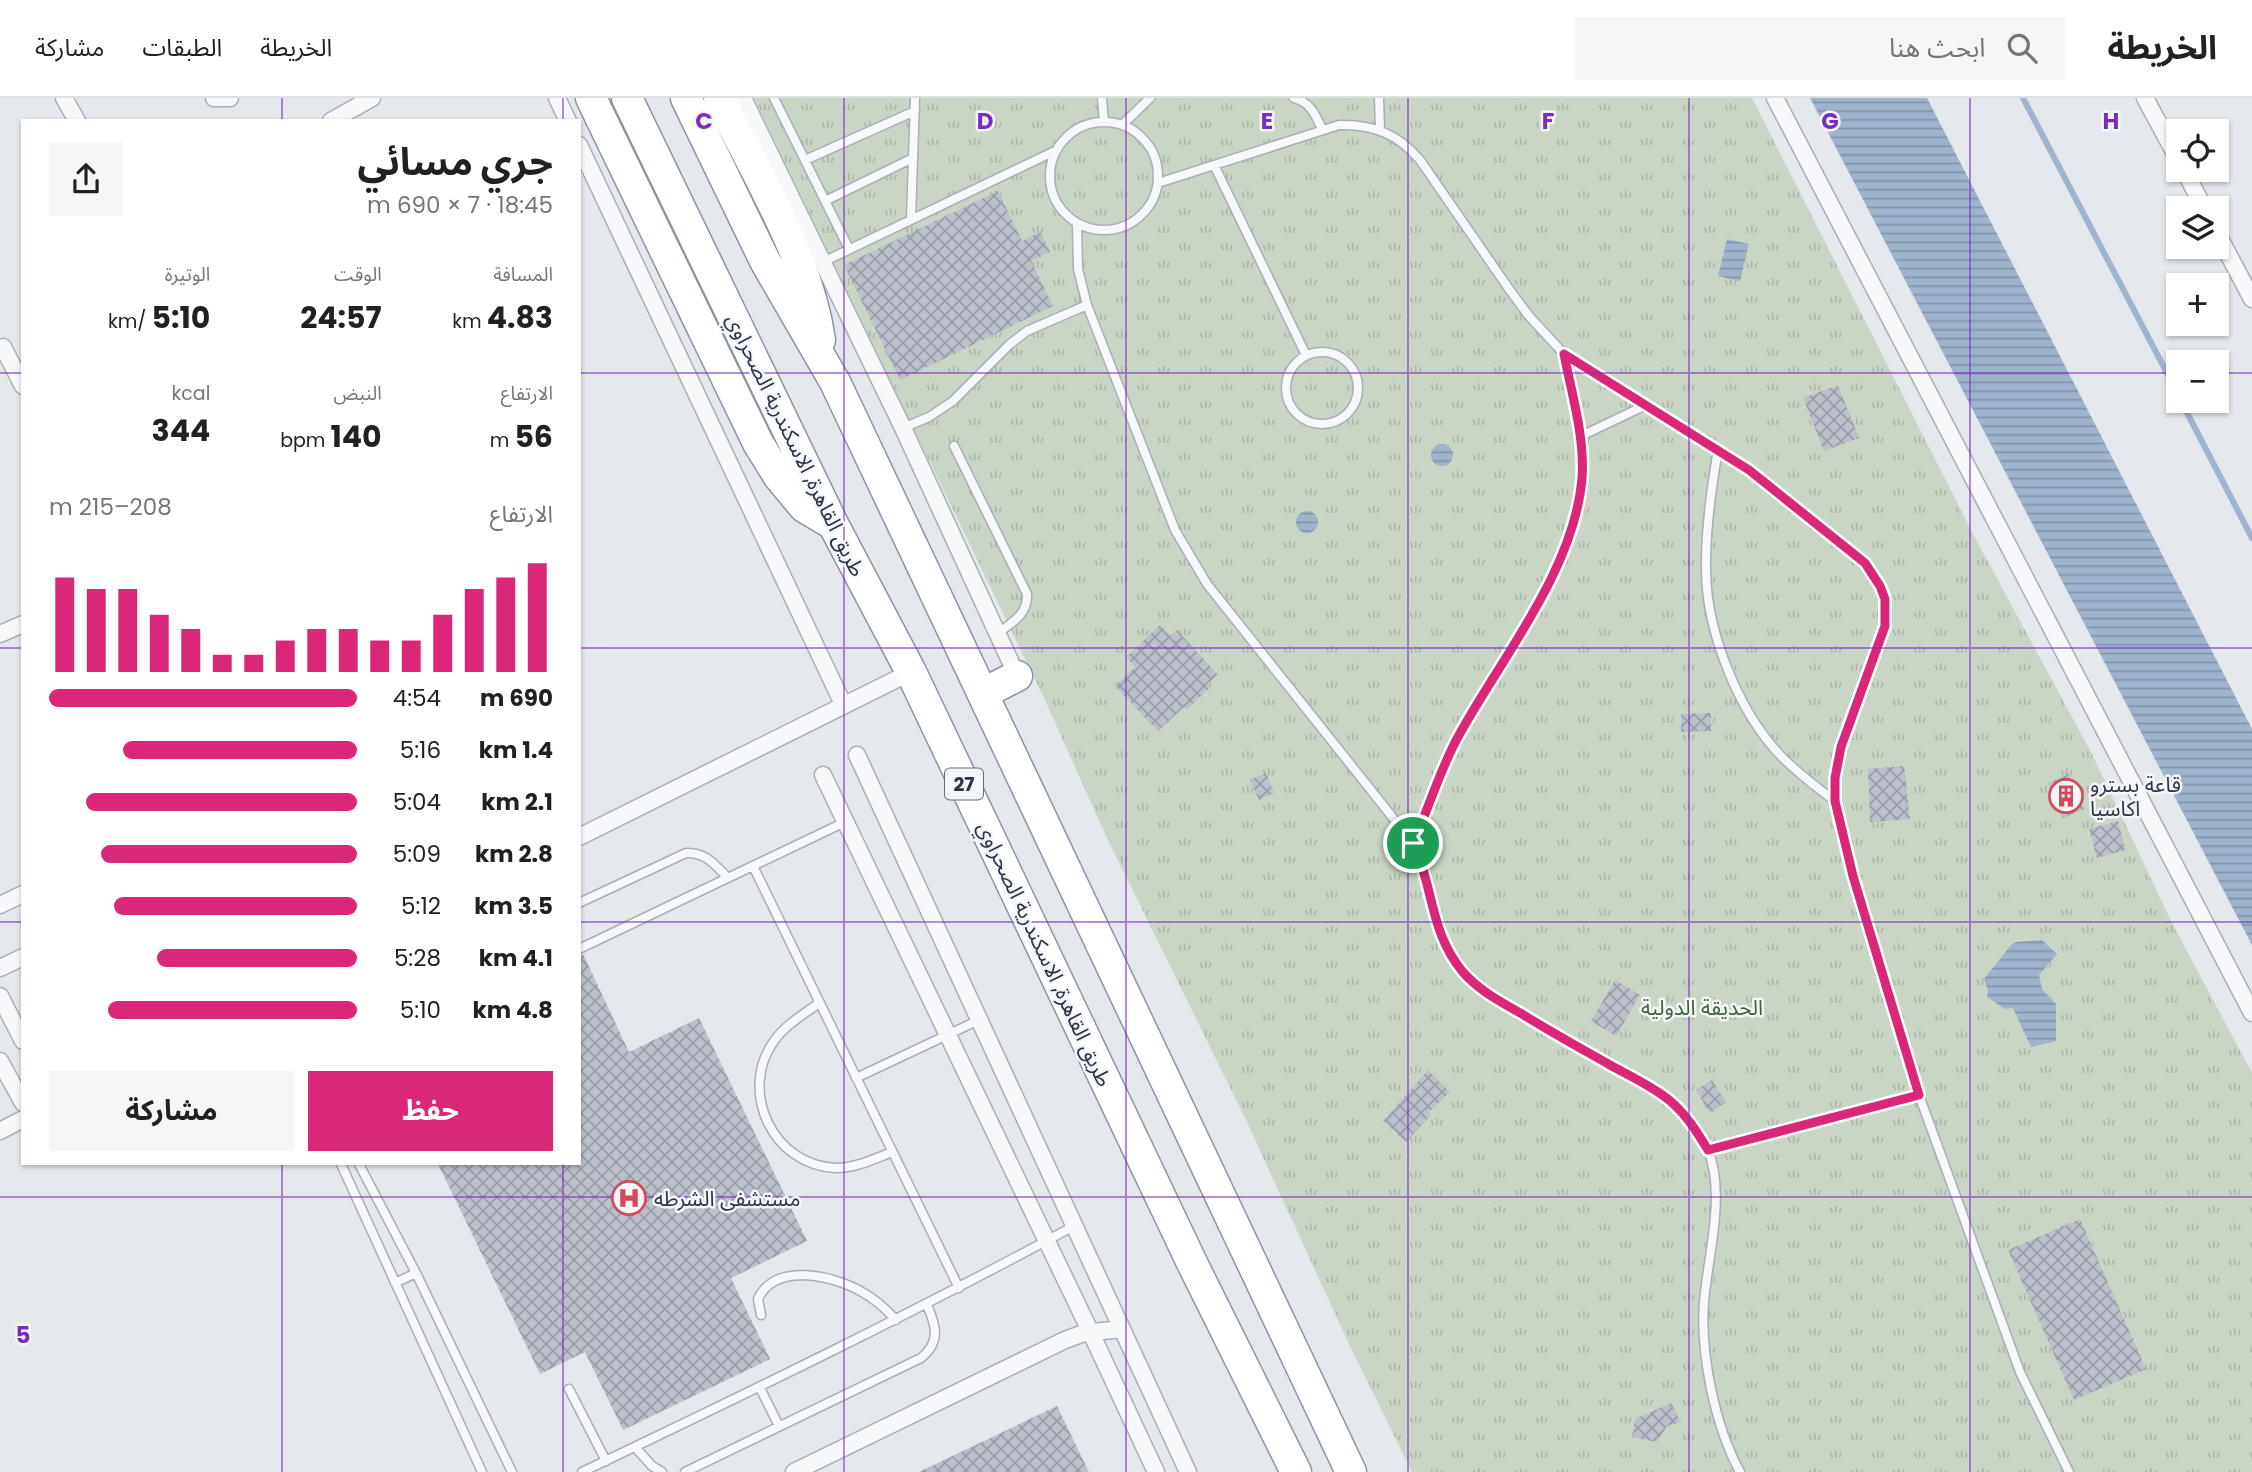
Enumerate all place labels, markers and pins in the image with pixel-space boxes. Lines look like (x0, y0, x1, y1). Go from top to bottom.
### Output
place label: قاعة بسترو اكاسيا (2090, 770, 2181, 823)
building icon: قاعة بسترو اكاسيا (2047, 777, 2085, 815)
pin (1383, 813, 1443, 873)
hospital icon: مستشفى الشرطه (610, 1179, 648, 1217)
place label: مستشفى الشرطه (654, 1184, 800, 1213)

